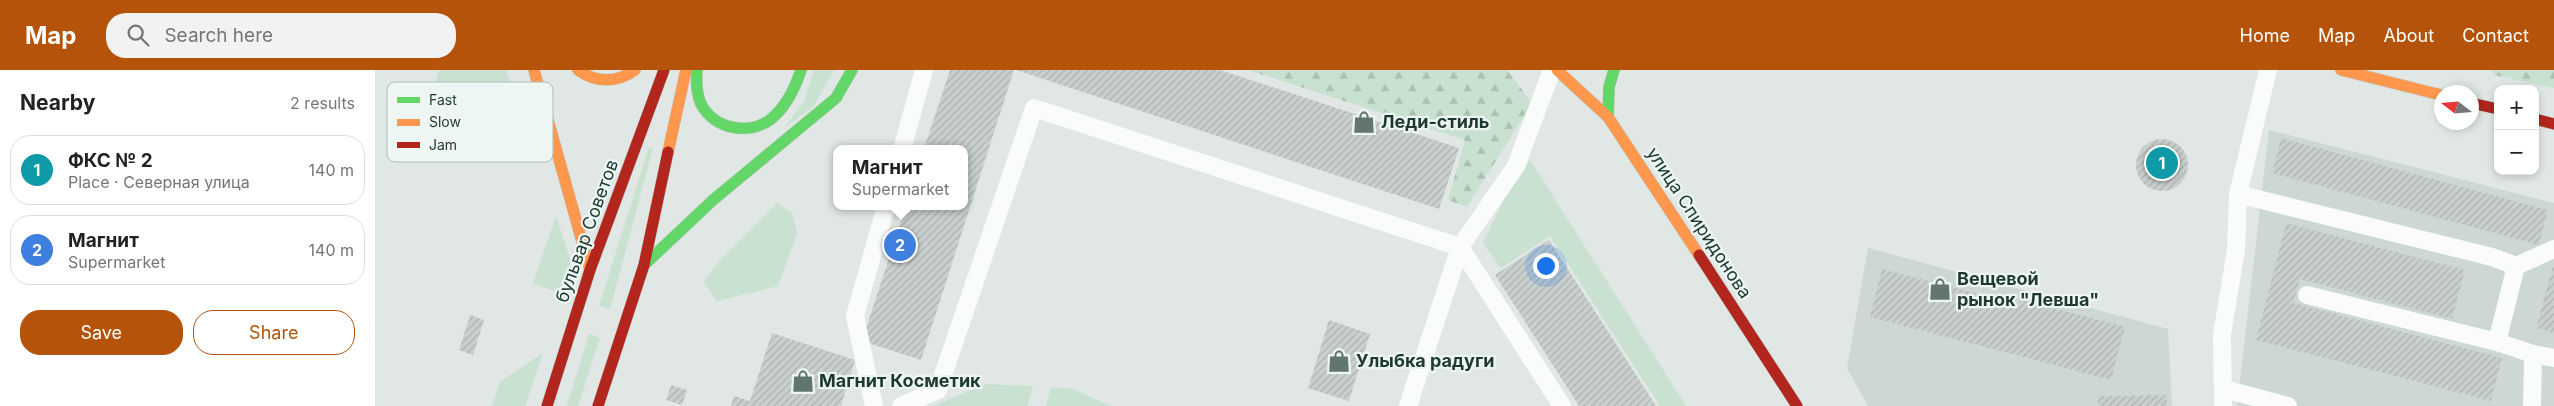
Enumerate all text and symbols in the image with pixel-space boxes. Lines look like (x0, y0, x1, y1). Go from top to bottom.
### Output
search box (106, 13, 456, 58)
text: Map (25, 21, 76, 50)
icon: search (124, 21, 152, 49)
text: Search here (164, 24, 273, 47)
text: Home (2240, 25, 2290, 46)
text: Map (2318, 25, 2355, 46)
text: About (2383, 25, 2434, 46)
text: Contact (2462, 25, 2529, 46)
legend (387, 82, 553, 162)
north arrow (2434, 85, 2479, 130)
map controls (2494, 85, 2539, 175)
button: + (2494, 85, 2539, 130)
text: Nearby (20, 90, 95, 115)
text: Fast (429, 91, 457, 108)
text: 2 results (290, 93, 355, 113)
shop icon: Леди-стиль (1351, 109, 1377, 135)
place label: Леди-стиль (1381, 111, 1489, 132)
text: Slow (429, 113, 461, 130)
button: − (2494, 130, 2539, 175)
text: Jam (429, 136, 457, 153)
street label: улица Спиридонова (1643, 143, 1756, 302)
pin: 1 (2146, 144, 2178, 182)
popup (833, 145, 968, 210)
text: ФКС № 2 (68, 149, 153, 172)
text: Магнит (852, 156, 923, 179)
street label: бульвар Советов (551, 157, 622, 305)
text: 1 (34, 160, 40, 180)
text: 140 m (309, 160, 354, 180)
text: Place · Северная улица (68, 172, 250, 192)
text: Supermarket (852, 179, 949, 199)
pin: 2 (884, 226, 916, 264)
text: Магнит (68, 229, 139, 252)
text: 2 (32, 240, 42, 260)
text: 140 m (309, 240, 354, 260)
text: Supermarket (68, 252, 165, 272)
your location (1533, 253, 1559, 279)
place label: Вещевой рынок "Левша" (1957, 268, 2099, 310)
shop icon: Вещевой рынок "Левша" (1927, 276, 1953, 302)
button: Save (20, 310, 183, 355)
button: Share (193, 310, 355, 355)
shop icon: Улыбка радуги (1326, 348, 1352, 374)
place label: Улыбка радуги (1356, 350, 1494, 371)
shop icon: Магнит Косметик (790, 368, 816, 394)
place label: Магнит Косметик (819, 370, 981, 391)

